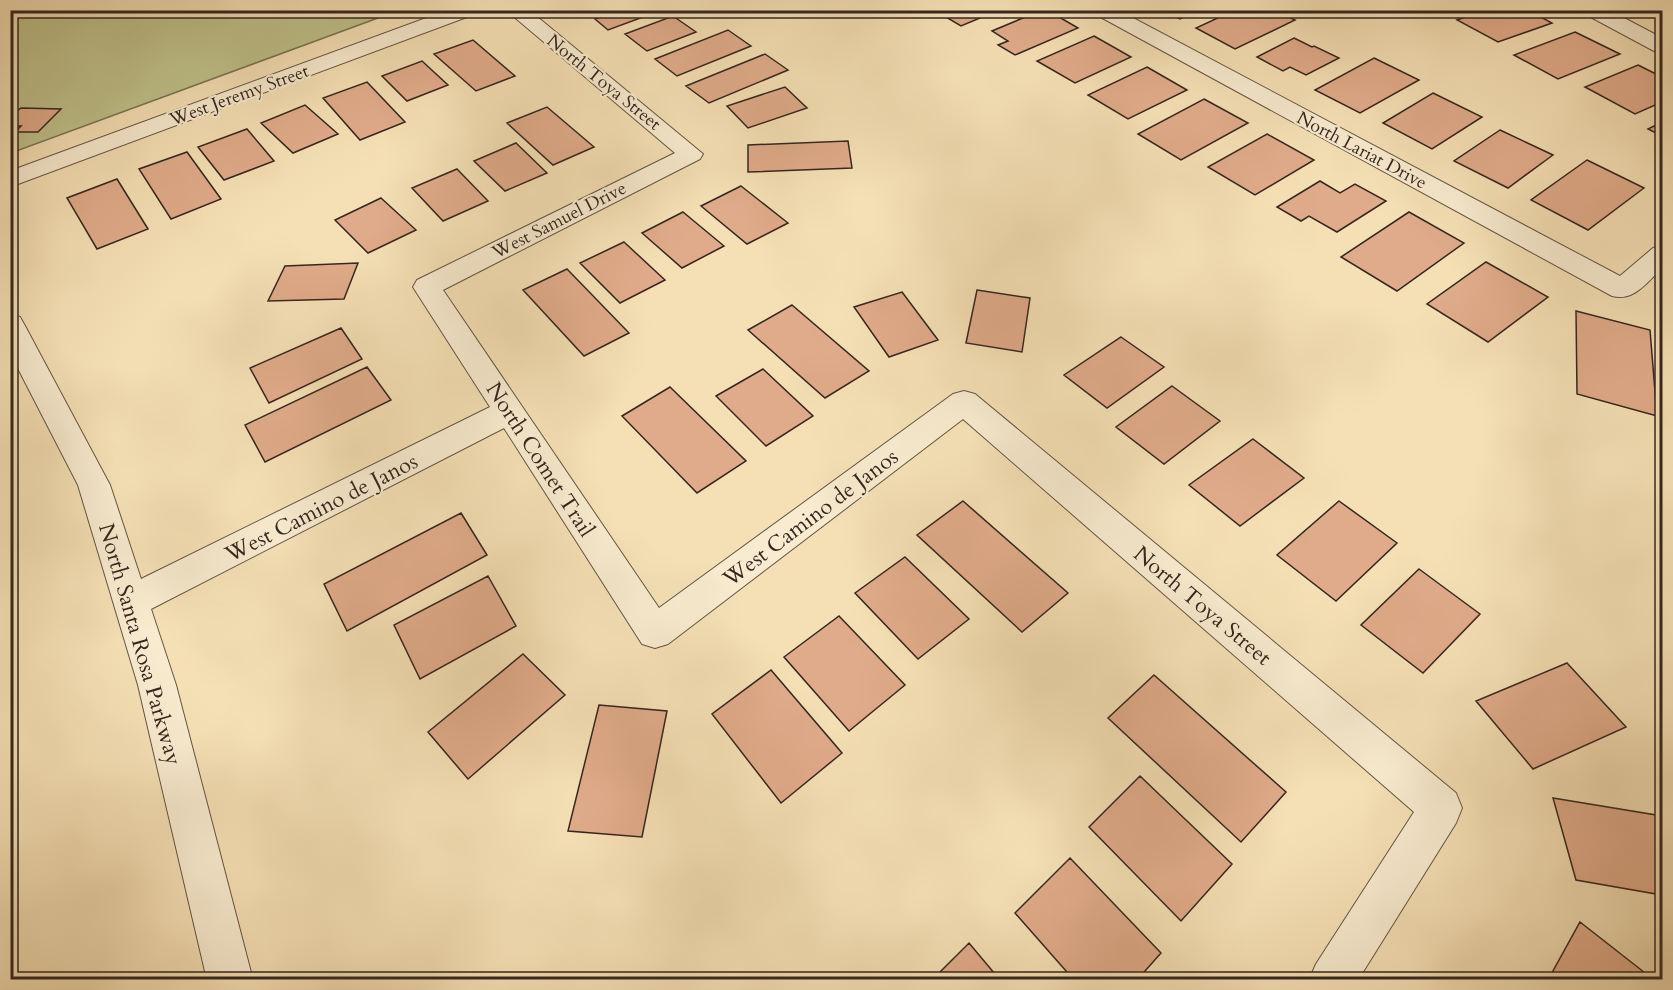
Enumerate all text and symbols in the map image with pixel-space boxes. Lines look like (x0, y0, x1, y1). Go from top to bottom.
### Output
street label: North Toya Street (541, 28, 666, 136)
street label: West Jeremy Street (165, 59, 313, 133)
street label: North Lariat Drive (1292, 106, 1431, 195)
street label: West Samuel Drive (487, 176, 631, 266)
street label: North Comet Trail (479, 376, 602, 543)
street label: West Camino de Janos (716, 442, 904, 594)
street label: West Camino de Janos (219, 446, 423, 570)
street label: North Santa Rosa Parkway (91, 520, 189, 769)
street label: North Toya Street (1127, 539, 1278, 672)

